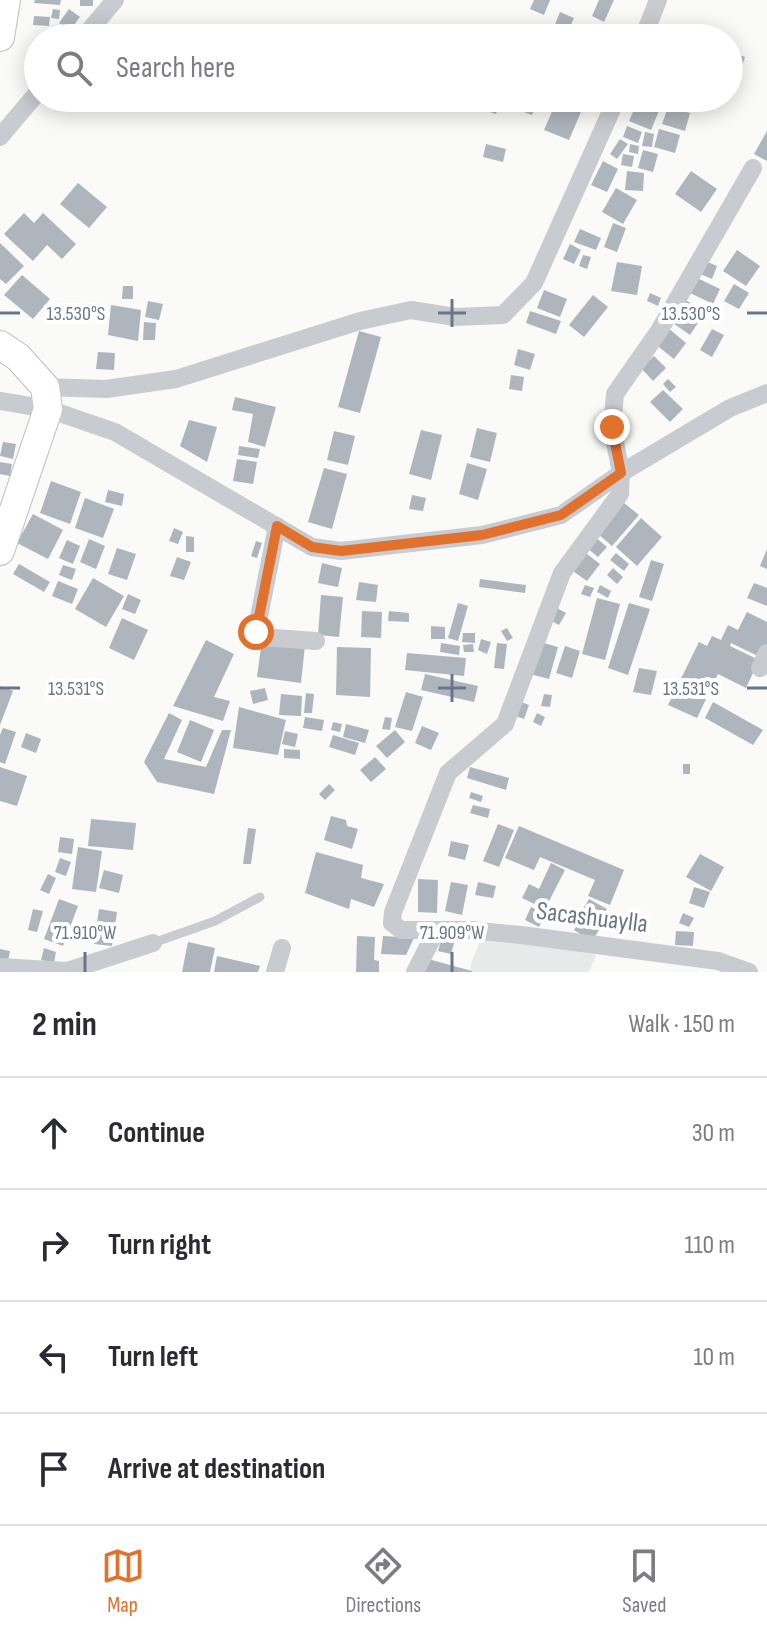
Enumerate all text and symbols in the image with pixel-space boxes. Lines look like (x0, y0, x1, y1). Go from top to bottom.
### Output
search box (24, 24, 743, 112)
icon: search (52, 46, 96, 90)
text: Search here (116, 50, 235, 86)
text: 13.530°S (47, 302, 105, 326)
text: 13.530°S (662, 302, 720, 326)
route end (594, 409, 630, 445)
route start (238, 614, 274, 650)
text: 13.531°S (48, 677, 104, 701)
text: 13.531°S (663, 677, 719, 701)
street label: Sacashuaylla (534, 896, 650, 940)
text: 71.910°W (54, 921, 116, 945)
text: 71.909°W (420, 921, 484, 945)
text: 2 min (32, 1004, 97, 1045)
text: Walk · 150 m (629, 1009, 735, 1040)
icon: ahead (32, 1111, 76, 1155)
text: Continue (108, 1115, 205, 1151)
text: 30 m (692, 1118, 735, 1149)
icon: right (32, 1223, 76, 1267)
text: Turn right (108, 1227, 211, 1263)
text: 110 m (684, 1230, 735, 1261)
icon: left (32, 1335, 76, 1379)
text: Turn left (108, 1339, 198, 1375)
text: 10 m (693, 1342, 735, 1373)
icon: arrive (32, 1447, 76, 1491)
text: Arrive at destination (108, 1451, 325, 1487)
tab: Map (101, 1544, 145, 1619)
tab: Directions (346, 1544, 421, 1619)
tab: Saved (622, 1544, 666, 1619)

